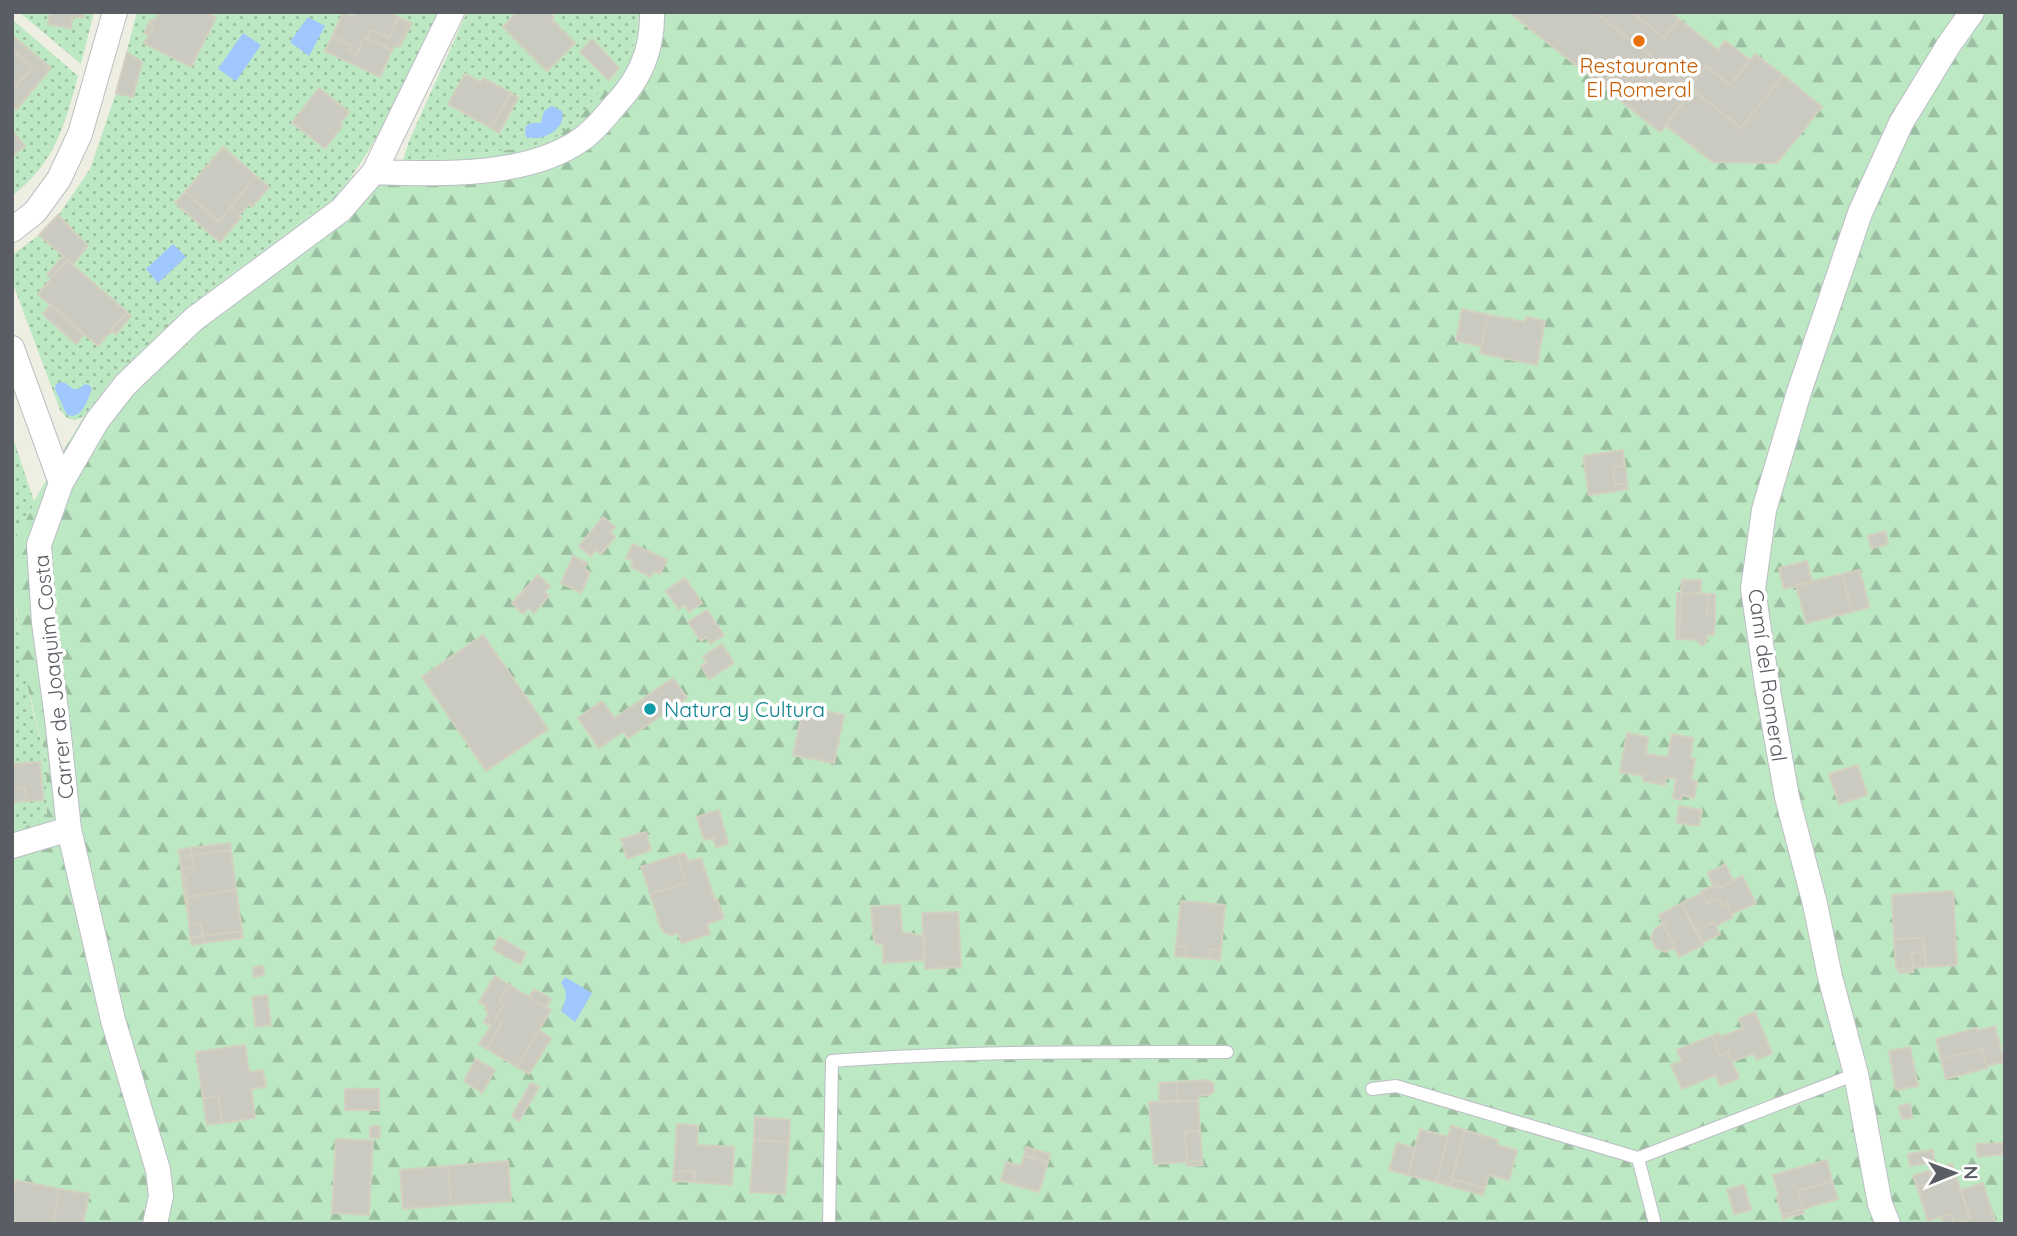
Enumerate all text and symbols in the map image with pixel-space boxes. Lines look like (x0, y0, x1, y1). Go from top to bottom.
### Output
marker: Restaurante El Romeral (1631, 33, 1647, 49)
place label: Restaurante El Romeral (1580, 52, 1698, 102)
street label: Carrer de Joaquim Costa (27, 553, 79, 801)
street label: Camí del Romeral (1743, 587, 1793, 763)
place label: Natura y Cultura (664, 696, 825, 722)
marker: Natura y Cultura (642, 701, 658, 717)
north arrow (1919, 1138, 1989, 1208)
text: N (1959, 1166, 1983, 1180)

